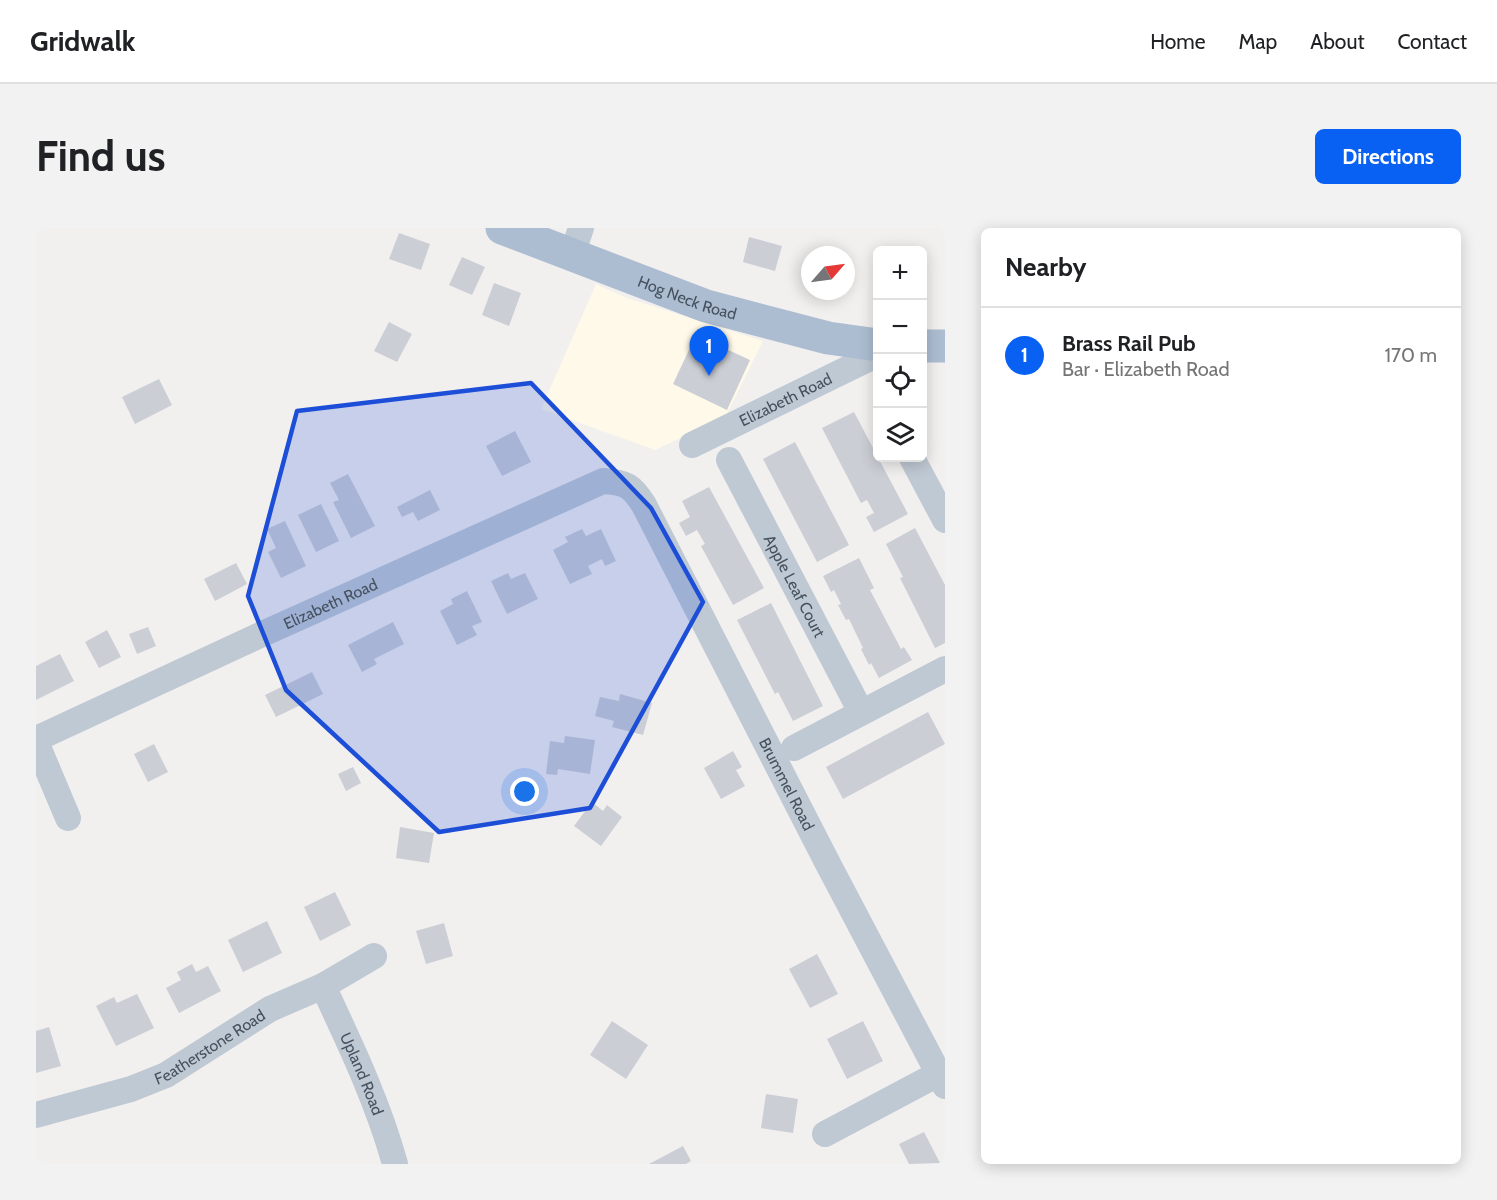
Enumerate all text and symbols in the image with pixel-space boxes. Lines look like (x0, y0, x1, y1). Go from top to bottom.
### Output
text: Gridwalk (30, 24, 135, 58)
text: Home (1150, 29, 1206, 54)
text: Map (1239, 29, 1277, 54)
text: About (1310, 29, 1364, 54)
text: Contact (1397, 29, 1467, 54)
button: Directions (1315, 129, 1461, 184)
text: Find us (36, 130, 165, 182)
north arrow (801, 246, 855, 300)
map controls (873, 246, 927, 462)
button: + (873, 246, 927, 300)
text: Nearby (1005, 251, 1086, 283)
street label: Hog Neck Road (635, 271, 739, 323)
button: − (873, 300, 927, 354)
pin: 1 (690, 326, 728, 376)
text: Brass Rail Pub (1062, 330, 1196, 357)
text: 1 (1021, 343, 1028, 367)
text: 170 m (1385, 343, 1437, 367)
button: locate (873, 354, 927, 408)
text: Bar · Elizabeth Road (1062, 357, 1229, 381)
street label: Elizabeth Road (736, 369, 835, 430)
button: layers (873, 408, 927, 462)
street label: Apple Leaf Court (760, 531, 830, 641)
street label: Elizabeth Road (280, 574, 380, 633)
street label: Brummel Road (755, 735, 819, 833)
your location (510, 777, 539, 806)
street label: Featherstone Road (152, 1005, 268, 1088)
street label: Upland Road (336, 1029, 388, 1118)

